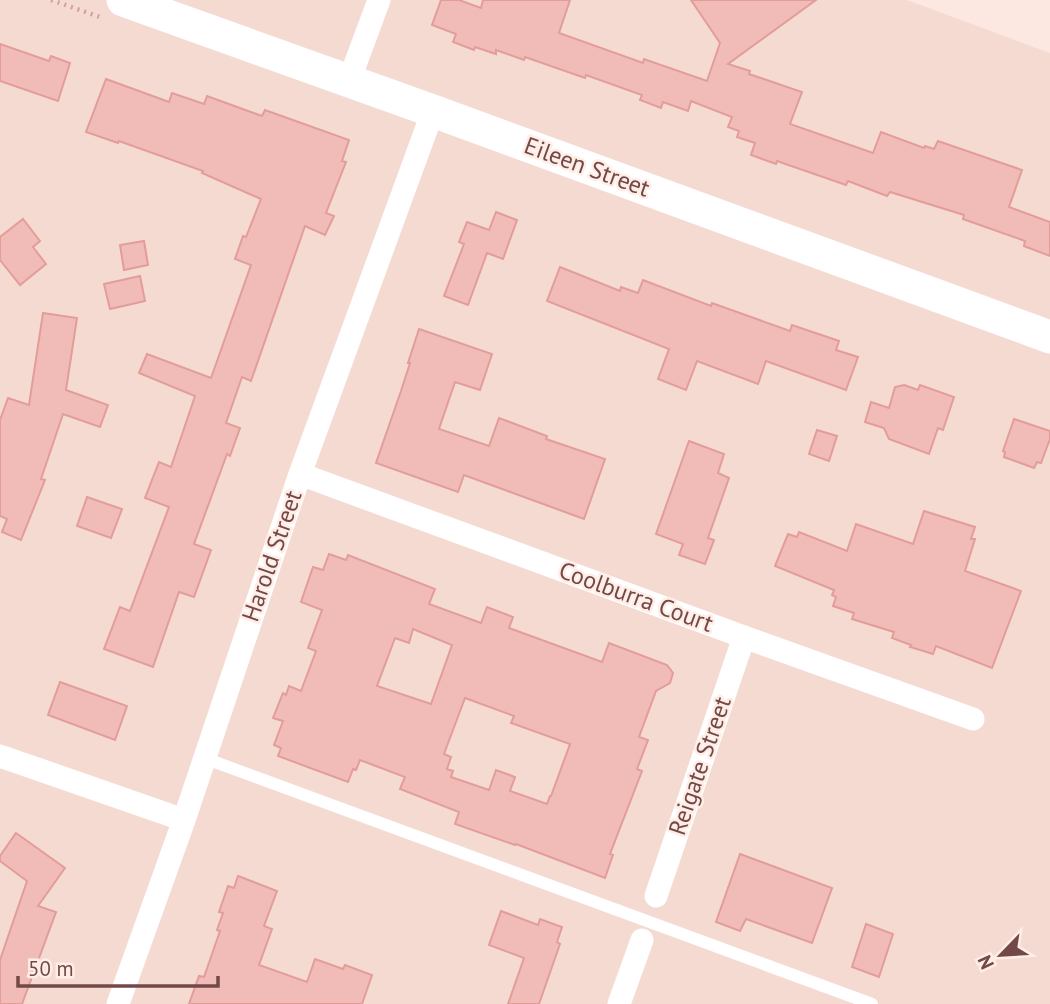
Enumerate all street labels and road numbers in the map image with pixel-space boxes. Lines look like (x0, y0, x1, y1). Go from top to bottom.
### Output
street label: Eileen Street (520, 130, 654, 204)
street label: Harold Street (235, 486, 308, 626)
street label: Coolburra Court (555, 554, 717, 639)
street label: Reigate Street (661, 693, 738, 839)

